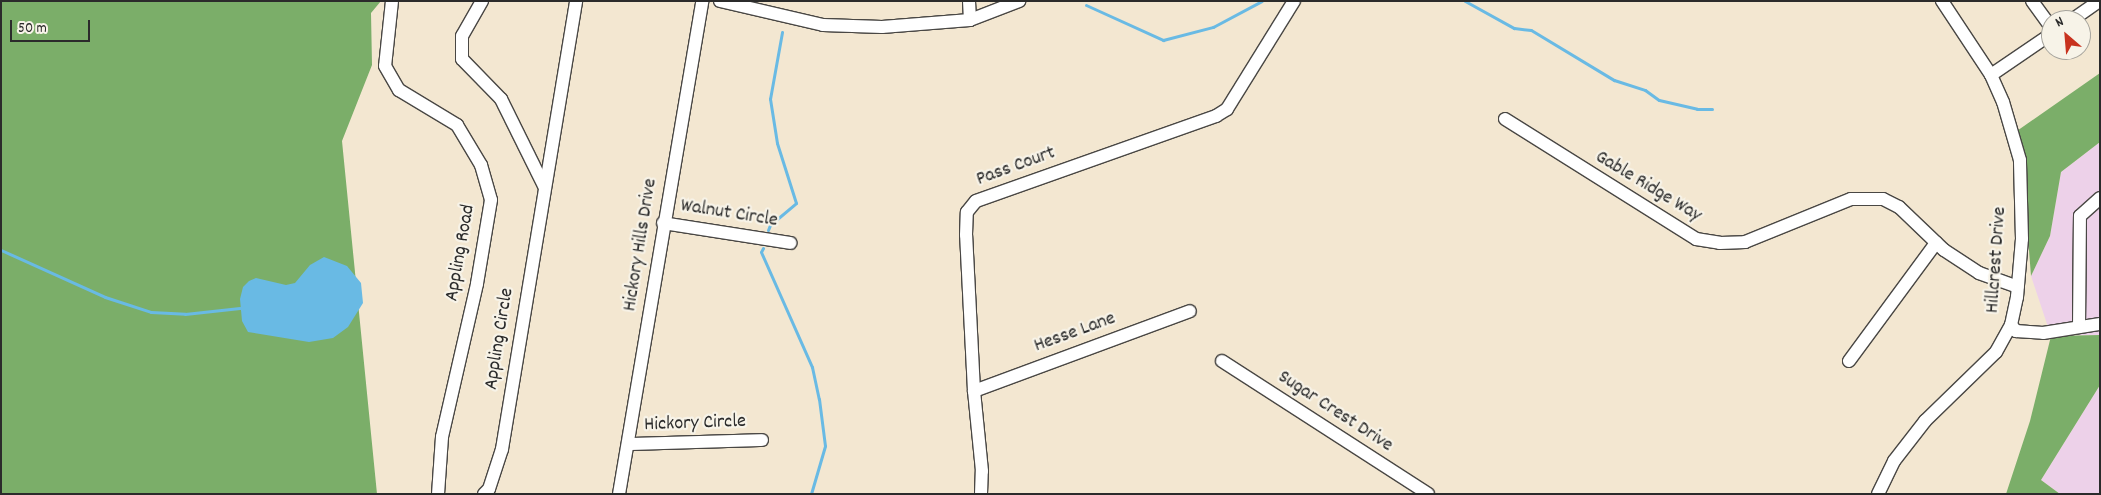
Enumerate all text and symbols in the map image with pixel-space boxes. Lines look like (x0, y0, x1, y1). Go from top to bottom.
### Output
scale bar (12, 10, 92, 42)
north arrow (2041, 10, 2091, 60)
text: N (2052, 12, 2067, 33)
text: 50 m (18, 18, 47, 40)
street label: Pass Court (973, 142, 1059, 192)
street label: Gable Ridge Way (1590, 146, 1706, 228)
street label: Hickory Hills Drive (619, 177, 663, 313)
street label: Walnut Circle (679, 194, 779, 234)
street label: Appling Road (441, 203, 481, 303)
street label: Hillcrest Drive (1981, 206, 2013, 314)
street label: Appling Circle (480, 286, 520, 392)
street label: Hesse Lane (1031, 307, 1119, 359)
street label: Sugar Crest Drive (1273, 366, 1397, 458)
street label: Hickory Circle (644, 410, 746, 438)

